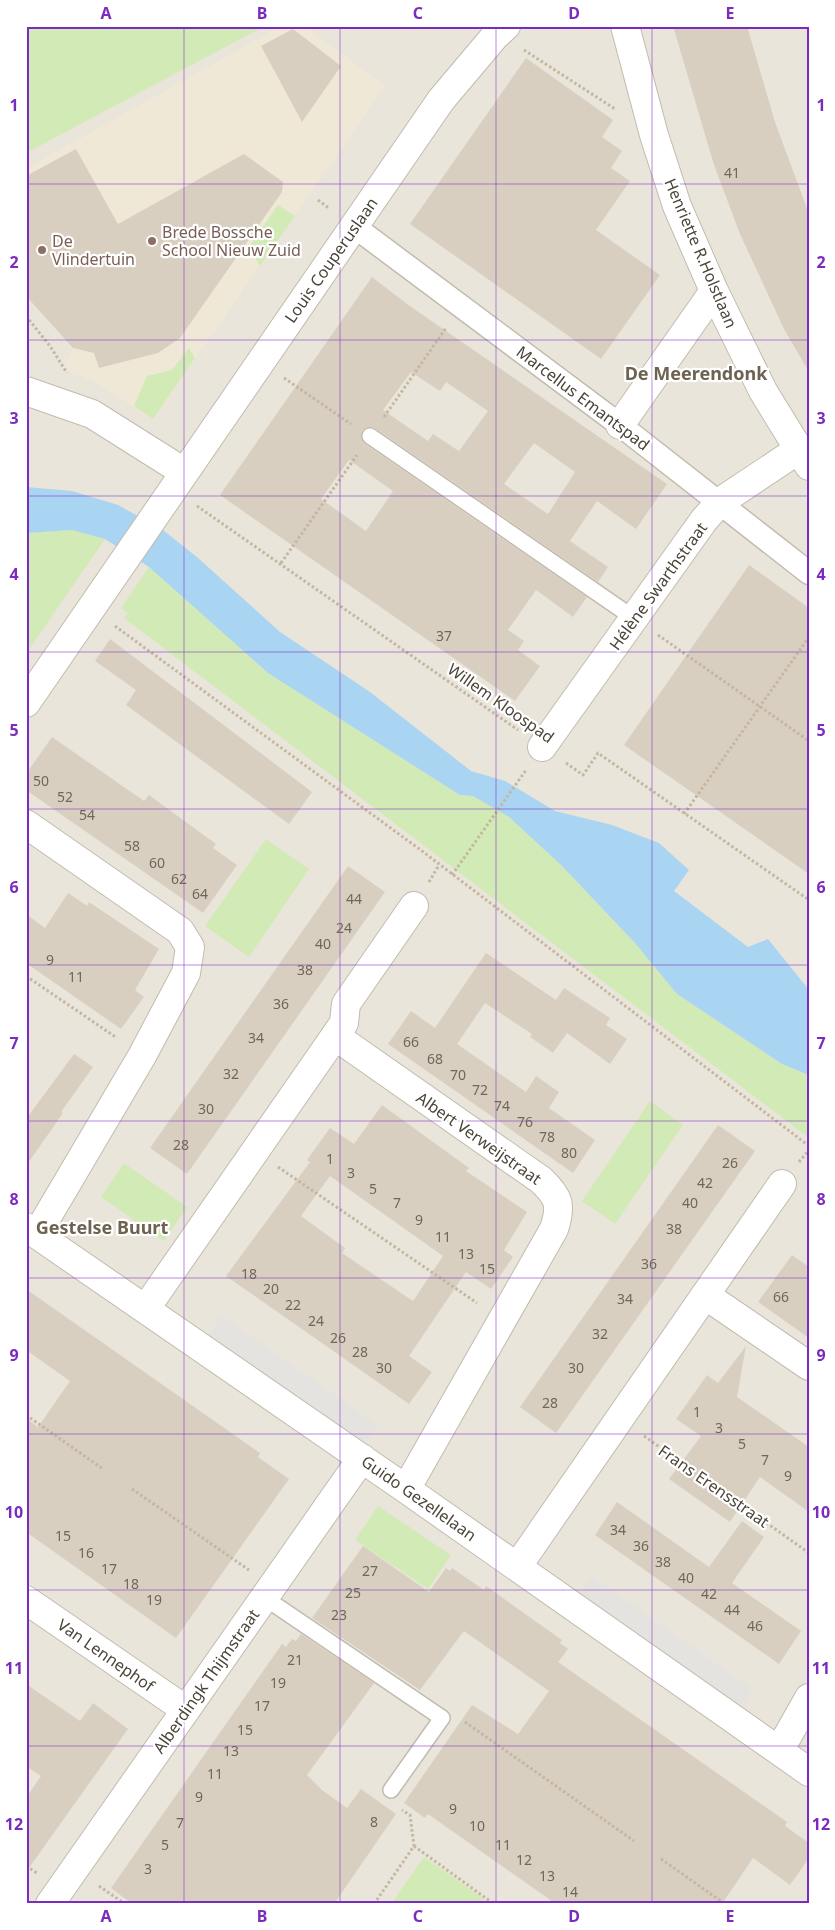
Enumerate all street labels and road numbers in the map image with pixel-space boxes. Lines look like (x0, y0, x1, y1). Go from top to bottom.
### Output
street label: Henriette R.Holstlaan (660, 175, 742, 331)
street label: Louis Couperuslaan (279, 193, 383, 327)
street label: Marcellus Emantspad (512, 341, 654, 455)
street label: Hélène Swarthstraat (604, 517, 712, 654)
street label: Willem Kloospad (443, 658, 559, 748)
street label: Albert Verweijstraat (412, 1087, 546, 1190)
street label: Frans Erensstraat (654, 1440, 774, 1533)
street label: Guido Gezellelaan (357, 1450, 481, 1546)
street label: Alberdingk Thijmstraat (148, 1604, 264, 1758)
street label: Van Lennephof (53, 1613, 160, 1697)

